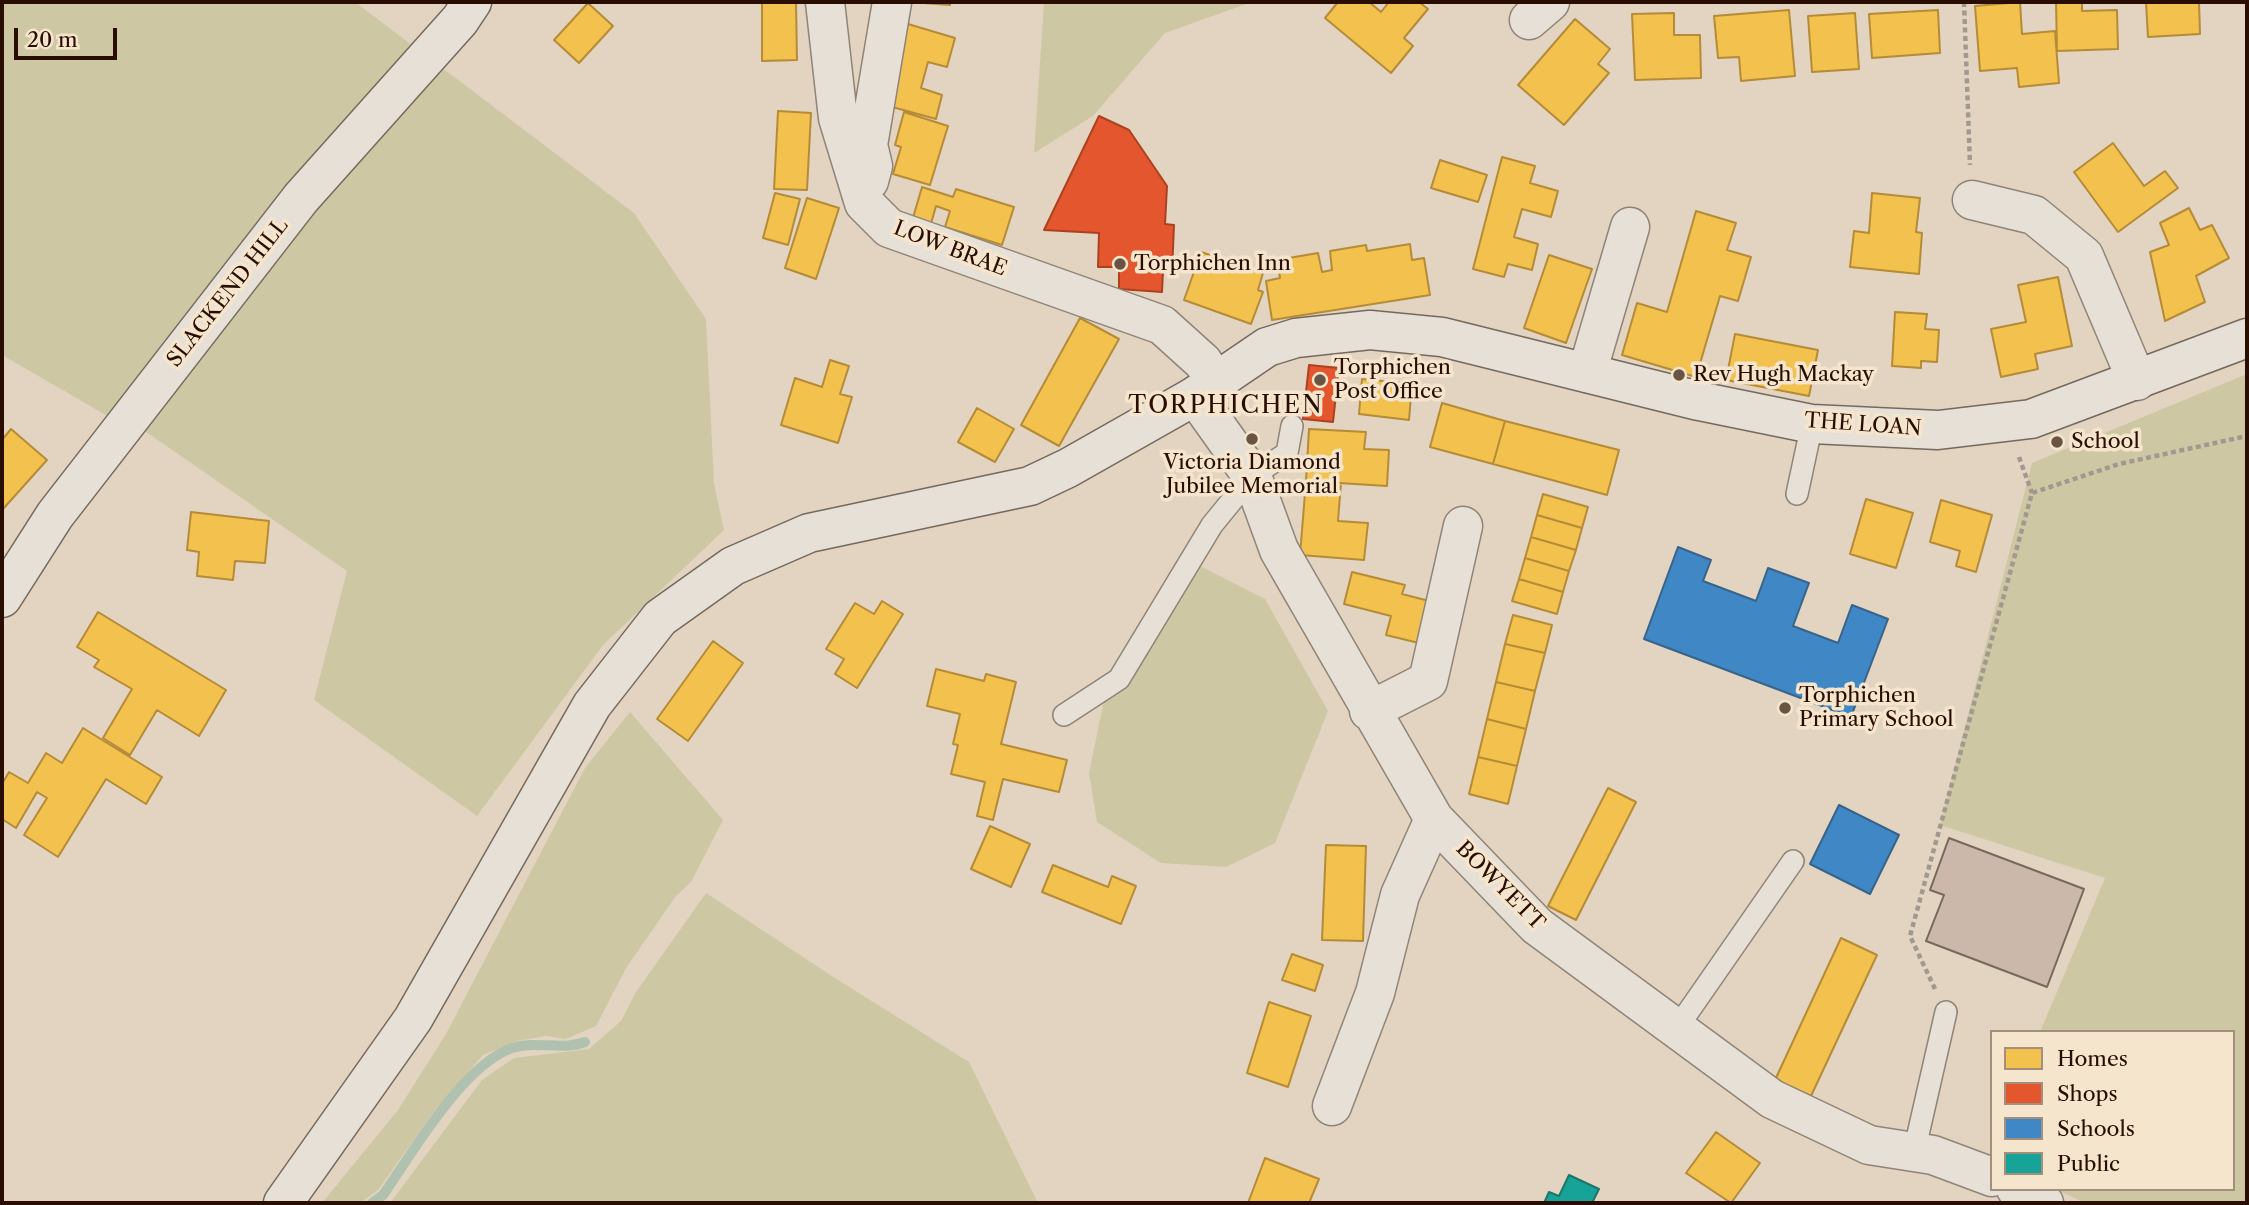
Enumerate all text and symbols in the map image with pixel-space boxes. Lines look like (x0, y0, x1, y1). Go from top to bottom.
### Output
scale bar (18, 14, 121, 58)
text: 20 m (27, 27, 78, 52)
street label: SLACKEND HILL (162, 214, 294, 372)
street label: LOW BRAE (890, 216, 1010, 282)
place label: Torphichen Inn (1134, 251, 1291, 277)
marker: Torphichen Inn (1112, 256, 1128, 272)
place label: Torphichen Post Office (1334, 355, 1451, 405)
place label: Rev Hugh Mackay (1693, 362, 1874, 388)
marker: Rev Hugh Mackay (1671, 367, 1687, 383)
marker: Torphichen Post Office (1312, 372, 1328, 388)
district label: TORPHICHEN (1129, 392, 1323, 420)
street label: THE LOAN (1804, 408, 1922, 442)
place label: School (2071, 429, 2140, 455)
marker: Victoria Diamond Jubilee Memorial (1244, 431, 1260, 447)
marker: School (2049, 434, 2065, 450)
place label: Victoria Diamond Jubilee Memorial (1163, 450, 1341, 500)
place label: Torphichen Primary School (1799, 683, 1954, 733)
marker: Torphichen Primary School (1777, 700, 1793, 716)
street label: BOWYETT (1450, 836, 1550, 936)
legend (1990, 1030, 2235, 1191)
text: Homes (2057, 1046, 2128, 1071)
text: Shops (2057, 1081, 2118, 1106)
text: Schools (2057, 1116, 2135, 1141)
text: Public (2057, 1151, 2120, 1176)

